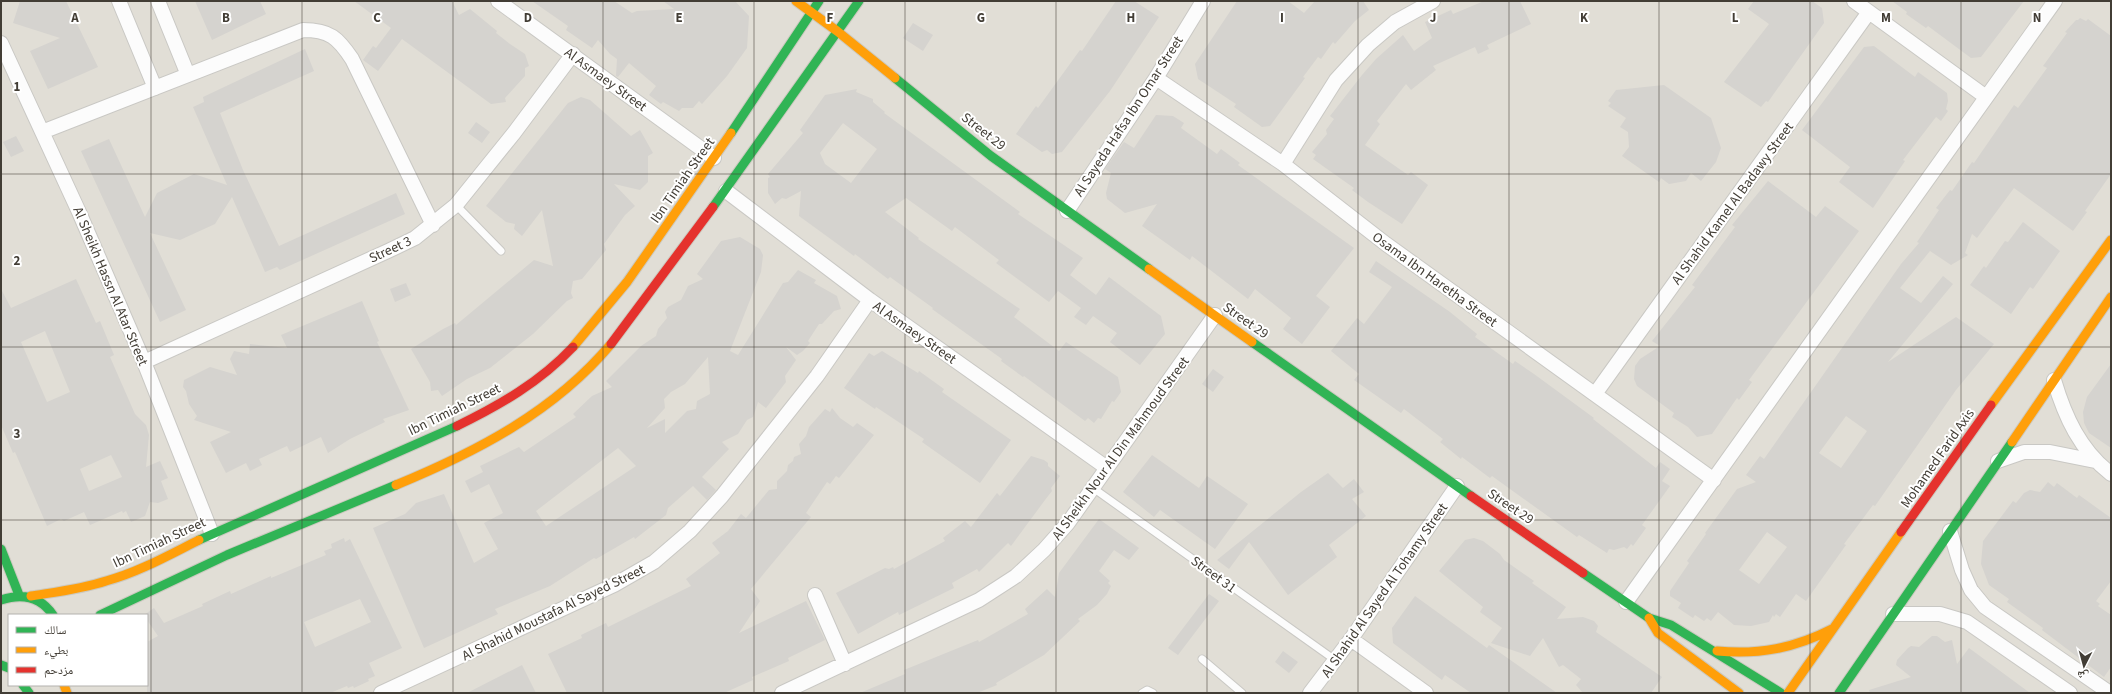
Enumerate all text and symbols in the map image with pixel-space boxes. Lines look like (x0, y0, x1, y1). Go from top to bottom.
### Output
text: A (70, 9, 79, 27)
text: B (222, 9, 230, 27)
text: C (373, 9, 381, 27)
text: D (524, 9, 532, 27)
text: E (675, 9, 683, 27)
text: F (827, 9, 834, 27)
text: G (977, 9, 985, 27)
text: H (1127, 9, 1135, 27)
text: I (1280, 9, 1284, 27)
text: J (1430, 9, 1436, 27)
text: K (1580, 9, 1589, 27)
text: L (1732, 9, 1739, 27)
text: M (1881, 9, 1891, 27)
text: N (2033, 9, 2041, 27)
street label: Al Sayeda Hafsa Ibn Omar Street (1069, 32, 1189, 201)
street label: Al Asmaey Street (560, 43, 651, 117)
text: 1 (14, 78, 21, 96)
street label: Street 29 (957, 108, 1010, 156)
street label: Al Shahid Kamel Al Badawy Street (1667, 118, 1799, 289)
street label: Ibn Timiah Street (646, 133, 720, 227)
street label: Al Sheikh Hassn Al Atar Street (68, 204, 153, 369)
street label: Osama Ibn Haretha Street (1368, 227, 1501, 332)
street label: Street 3 (366, 231, 415, 268)
text: 2 (14, 252, 21, 270)
street label: Al Asmaey Street (869, 297, 960, 369)
street label: Street 29 (1218, 298, 1272, 344)
street label: Al Sheikh Nour Al Din Mahmoud Street (1047, 352, 1194, 544)
street label: Ibn Timiah Street (405, 379, 504, 441)
street label: Mohamed Farid Axis (1896, 405, 1980, 512)
text: 3 (14, 425, 21, 443)
street label: Street 29 (1483, 484, 1538, 530)
street label: Al Shahid Al Sayed Al Tohamy Street (1317, 499, 1453, 682)
street label: Ibn Timiah Street (110, 513, 209, 573)
street label: Street 31 (1187, 551, 1240, 598)
street label: Al Shahid Moustafa Al Sayed Street (459, 560, 649, 666)
legend (8, 614, 148, 686)
text: سالك (44, 622, 66, 639)
text: بطيء (44, 642, 68, 660)
north arrow (2064, 646, 2104, 686)
text: مزدحم (44, 662, 73, 679)
text: ش (2076, 667, 2090, 684)

